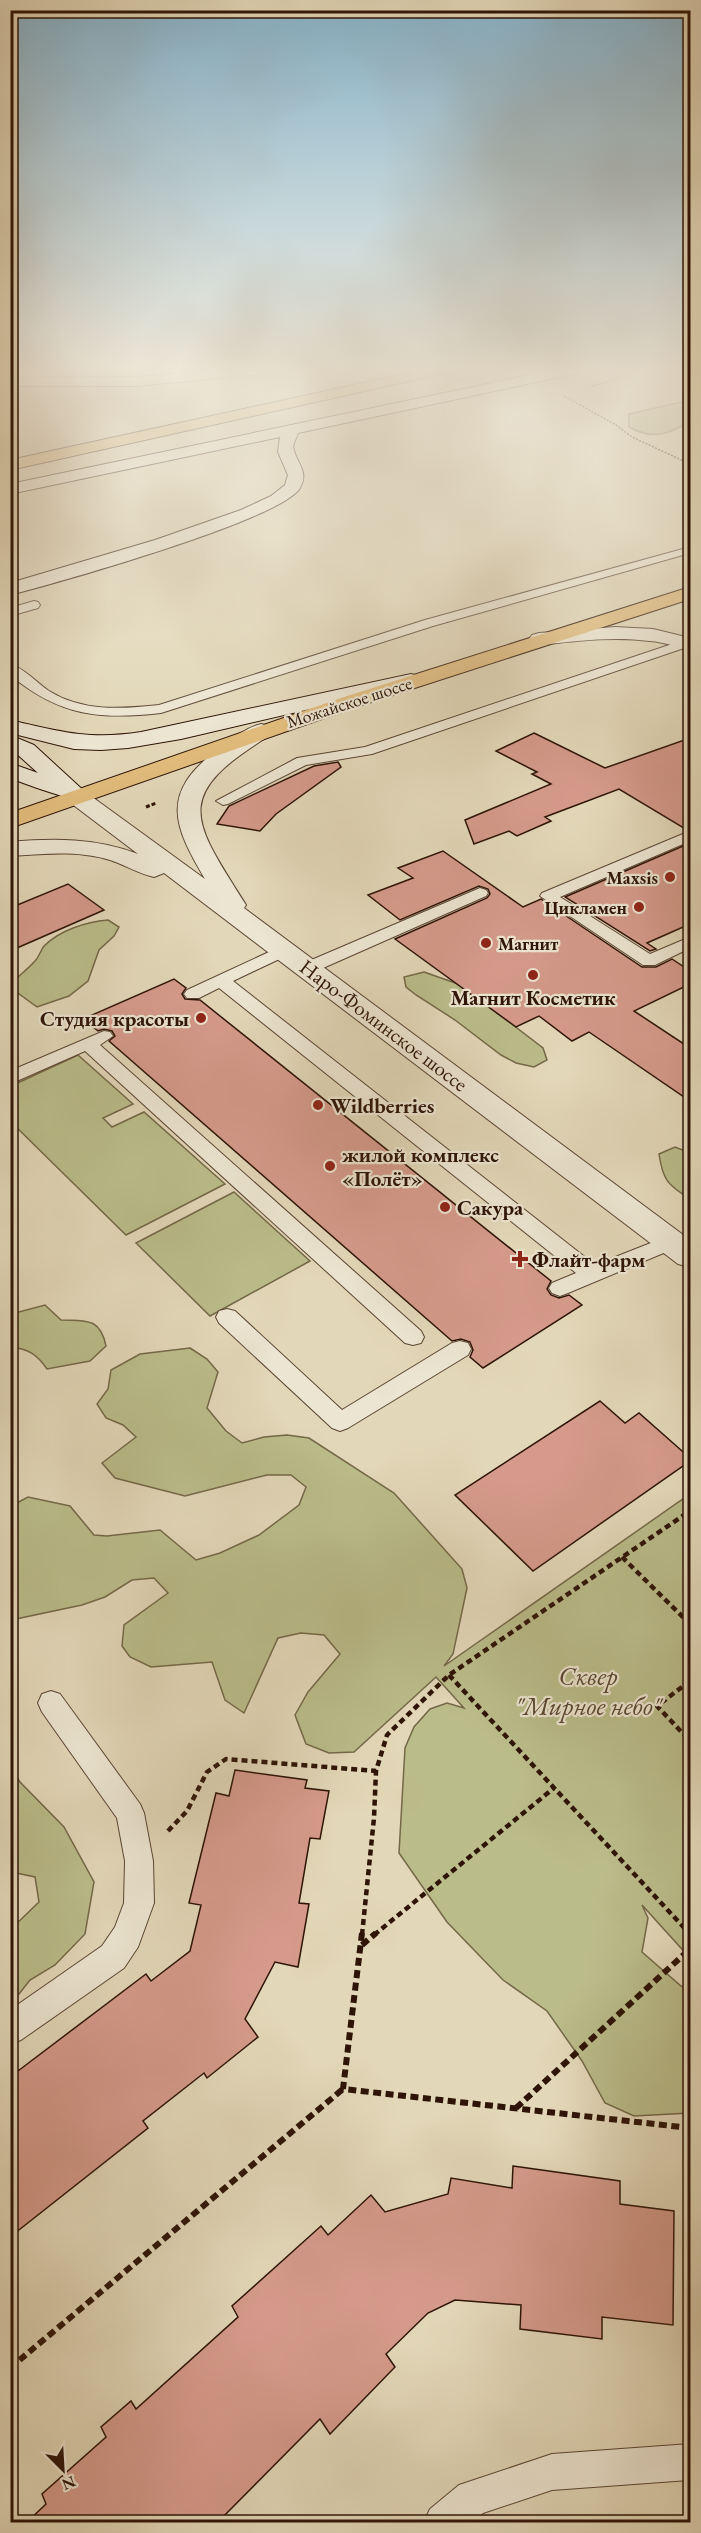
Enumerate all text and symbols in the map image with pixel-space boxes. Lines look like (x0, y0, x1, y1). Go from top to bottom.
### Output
street label: Можайское шоссе (283, 671, 415, 733)
place label: Maxsis (607, 866, 658, 889)
marker: Maxsis (663, 870, 677, 884)
place label: Цикламен (545, 896, 628, 919)
marker: Цикламен (632, 900, 646, 914)
place label: Магнит (498, 932, 558, 955)
marker: Магнит (479, 936, 493, 950)
street label: Наро-Фоминское шоссе (294, 953, 474, 1097)
marker: Магнит Косметик (526, 968, 540, 982)
place label: Магнит Косметик (450, 984, 616, 1011)
place label: Студия красоты (40, 1005, 189, 1032)
marker: Студия красоты (194, 1011, 208, 1025)
place label: Wildberries (330, 1092, 434, 1119)
marker: Wildberries (311, 1098, 325, 1112)
place label: жилой комплекс «Полёт» (342, 1141, 499, 1192)
marker: жилой комплекс «Полёт» (323, 1159, 337, 1173)
place label: Сакура (457, 1194, 524, 1221)
marker: Сакура (438, 1200, 452, 1214)
place label: Флайт-фарм (532, 1246, 645, 1273)
marker: Флайт-фарм (513, 1252, 527, 1266)
park label: Сквер "Мирное небо" (515, 1659, 664, 1723)
north arrow (33, 2440, 93, 2500)
text: N (59, 2471, 79, 2495)

